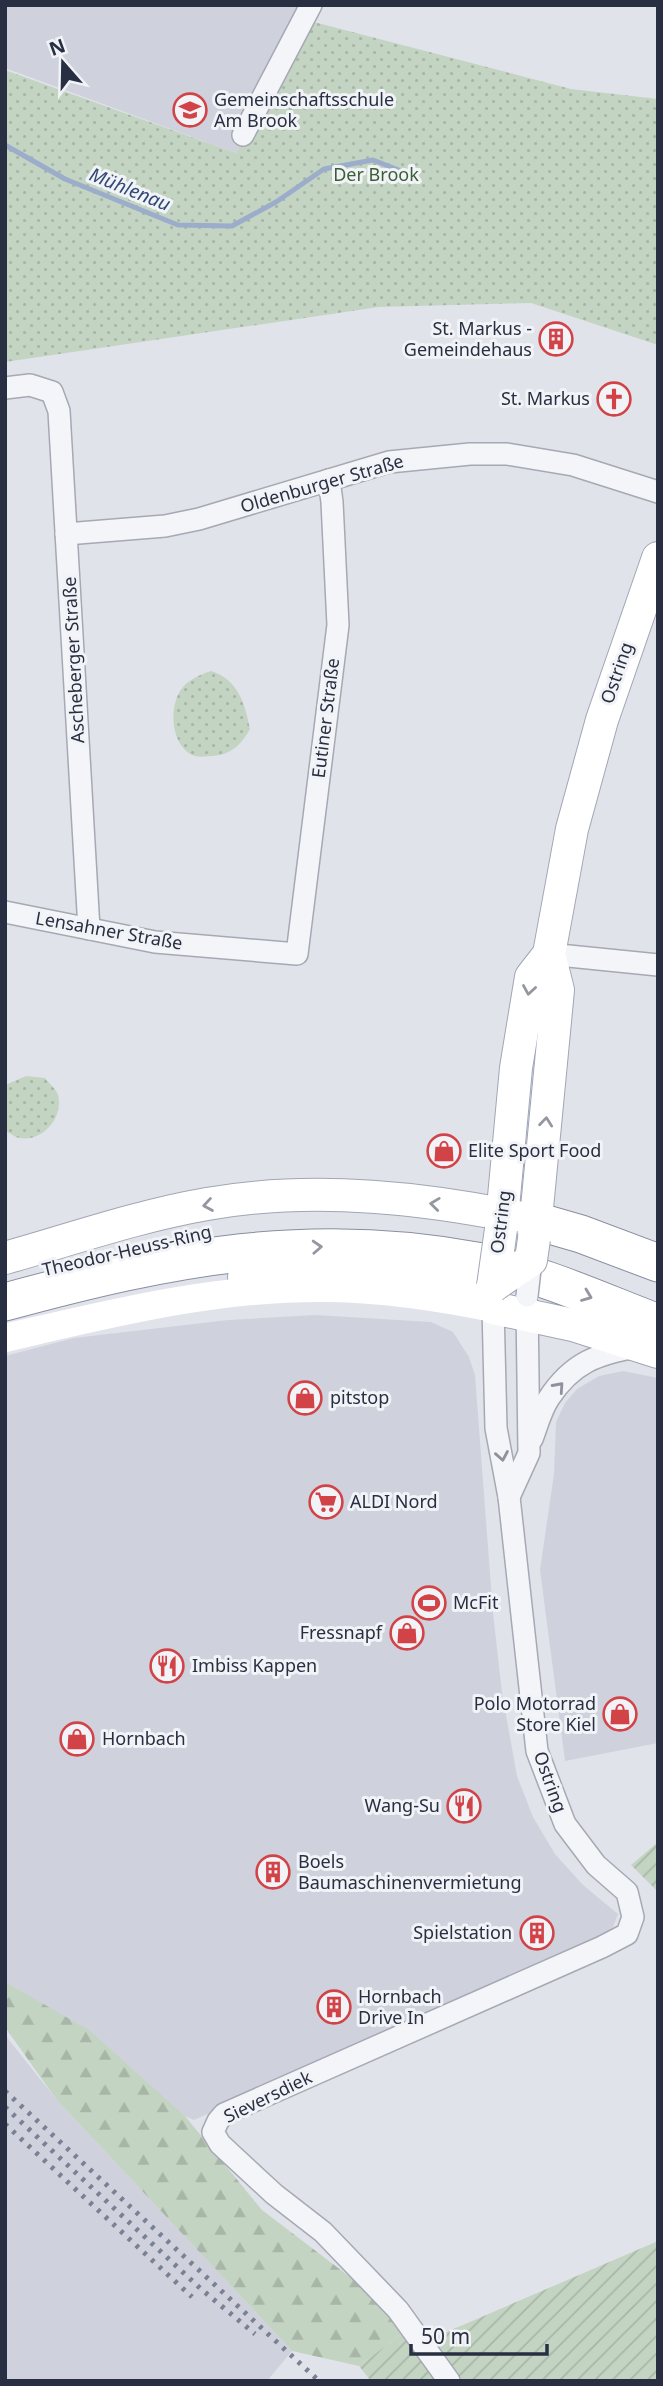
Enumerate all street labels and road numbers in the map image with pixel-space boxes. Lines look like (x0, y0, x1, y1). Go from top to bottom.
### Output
street label: Oldenburger Straße (237, 448, 406, 518)
street label: Ascheberger Straße (57, 576, 89, 744)
street label: Ostring (594, 639, 638, 707)
street label: Eutiner Straße (306, 656, 344, 779)
street label: Lensahner Straße (34, 905, 185, 955)
street label: Ostring (484, 1189, 516, 1255)
street label: Theodor-Heuss-Ring (40, 1219, 214, 1281)
street label: Ostring (529, 1748, 573, 1816)
street label: Sieversdiek (220, 2064, 316, 2128)

